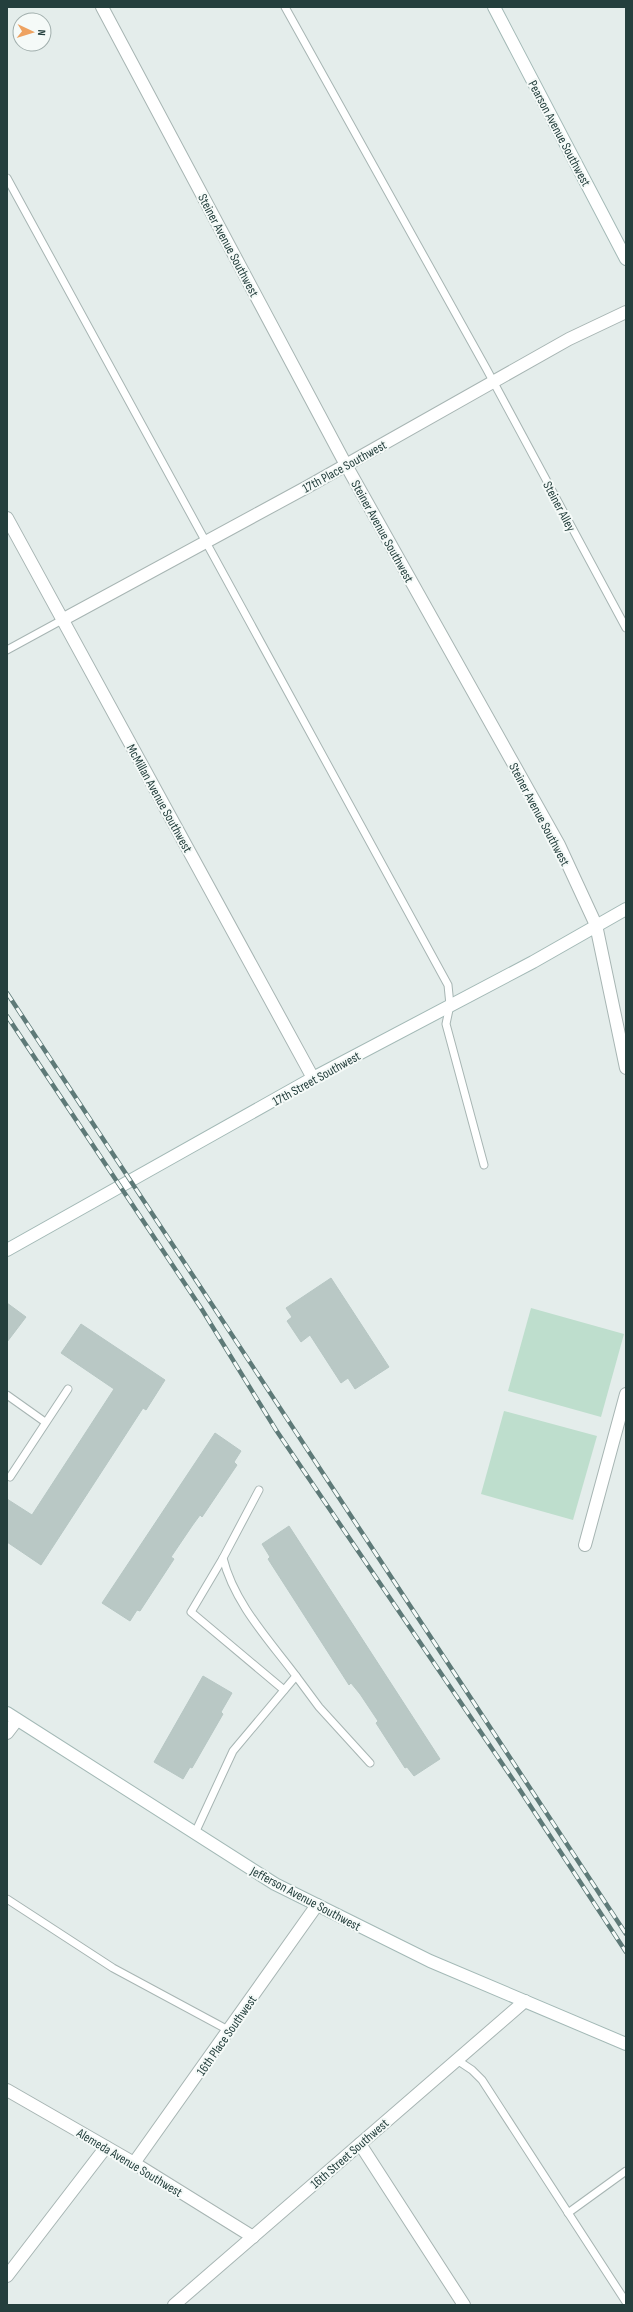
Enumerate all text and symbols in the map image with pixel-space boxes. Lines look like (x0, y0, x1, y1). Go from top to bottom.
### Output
north arrow (12, 12, 52, 52)
text: N (35, 29, 48, 36)
street label: Pearson Avenue Southwest (524, 78, 594, 189)
street label: Steiner Avenue Southwest (194, 191, 262, 300)
street label: 17th Place Southwest (300, 437, 389, 497)
street label: Steiner Avenue Southwest (347, 478, 417, 585)
street label: Steiner Alley (539, 479, 579, 534)
street label: McMillan Avenue Southwest (123, 742, 196, 855)
street label: Steiner Avenue Southwest (505, 760, 573, 869)
street label: 17th Street Southwest (270, 1048, 363, 1110)
street label: Jefferson Avenue Southwest (247, 1863, 363, 1935)
street label: 16th Place Southwest (193, 1992, 260, 2079)
street label: 16th Street Southwest (307, 2115, 392, 2192)
street label: Alemeda Avenue Southwest (73, 2124, 185, 2201)

